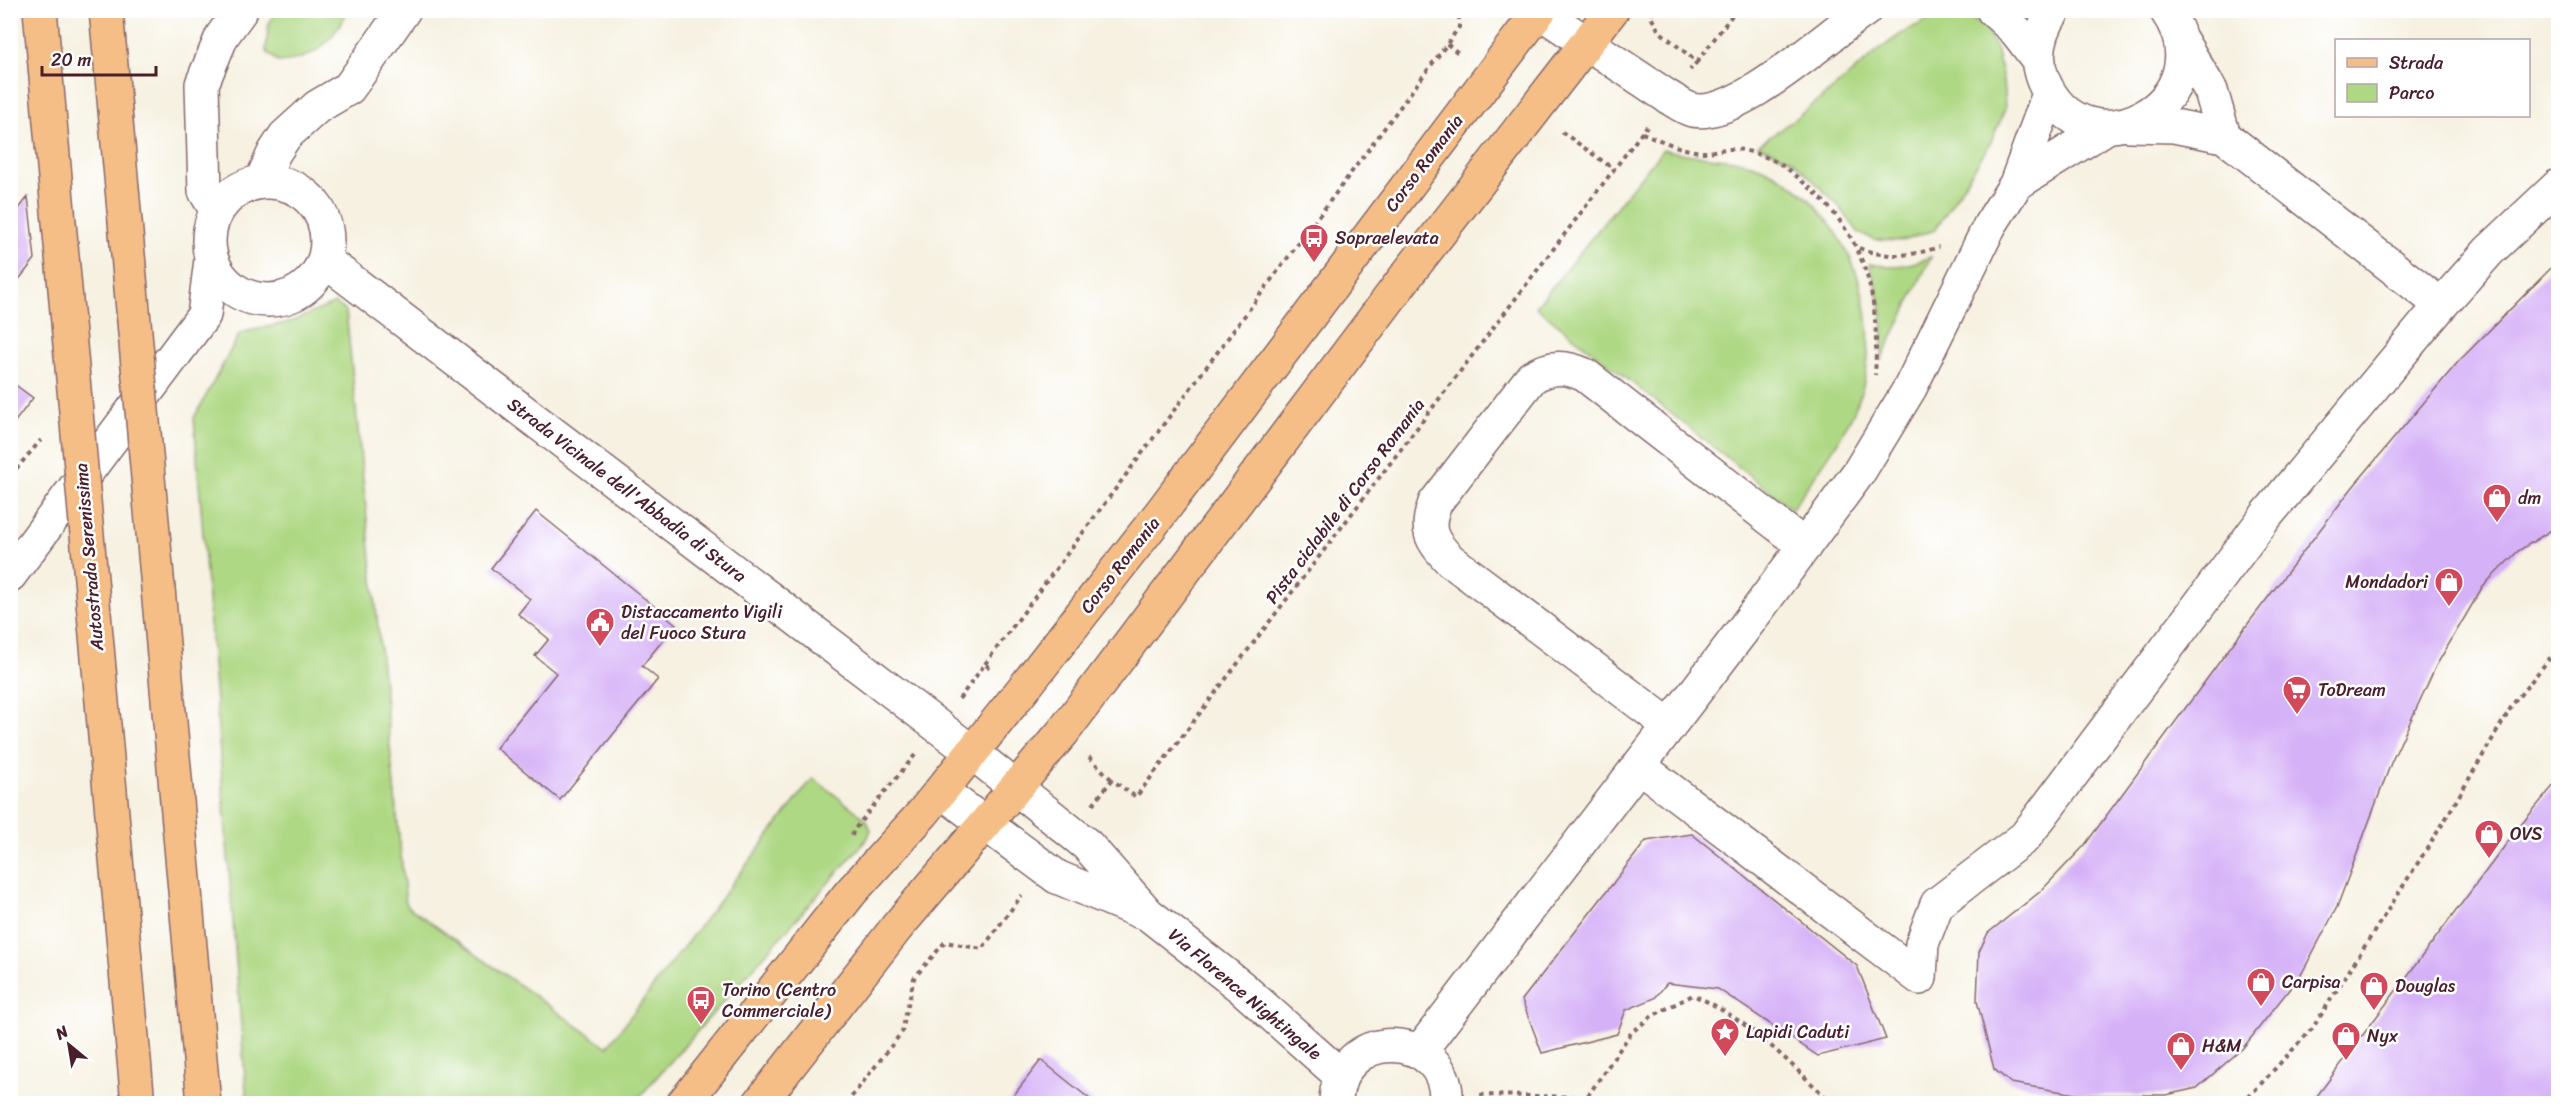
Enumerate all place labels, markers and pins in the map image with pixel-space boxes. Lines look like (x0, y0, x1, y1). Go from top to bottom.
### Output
bus stop icon: Sopraelevata (1298, 222, 1330, 264)
place label: Sopraelevata (1335, 222, 1439, 254)
shop icon: dm (2481, 482, 2513, 524)
place label: dm (2518, 482, 2541, 514)
place label: Mondadori (2345, 566, 2429, 598)
shop icon: Mondadori (2433, 566, 2465, 608)
place label: Distaccamento Vigili del Fuoco Stura (621, 596, 783, 649)
public building icon: Distaccamento Vigili del Fuoco Stura (584, 606, 616, 648)
supermarket icon: ToDream (2281, 674, 2313, 716)
place label: ToDream (2318, 674, 2386, 706)
shop icon: OVS (2473, 818, 2505, 860)
place label: OVS (2510, 818, 2543, 850)
shop icon: Carpisa (2245, 966, 2277, 1008)
place label: Carpisa (2282, 966, 2341, 998)
shop icon: Douglas (2358, 970, 2390, 1012)
place label: Douglas (2395, 970, 2456, 1002)
place label: Torino (Centro Commerciale) (722, 974, 836, 1027)
bus stop icon: Torino (Centro Commerciale) (685, 984, 717, 1026)
place icon: Lapidi Caduti (1709, 1016, 1741, 1058)
place label: Lapidi Caduti (1746, 1016, 1850, 1048)
shop icon: Nyx (2330, 1020, 2362, 1062)
place label: Nyx (2367, 1020, 2399, 1052)
shop icon: H&M (2165, 1030, 2197, 1072)
place label: H&M (2202, 1030, 2242, 1062)

